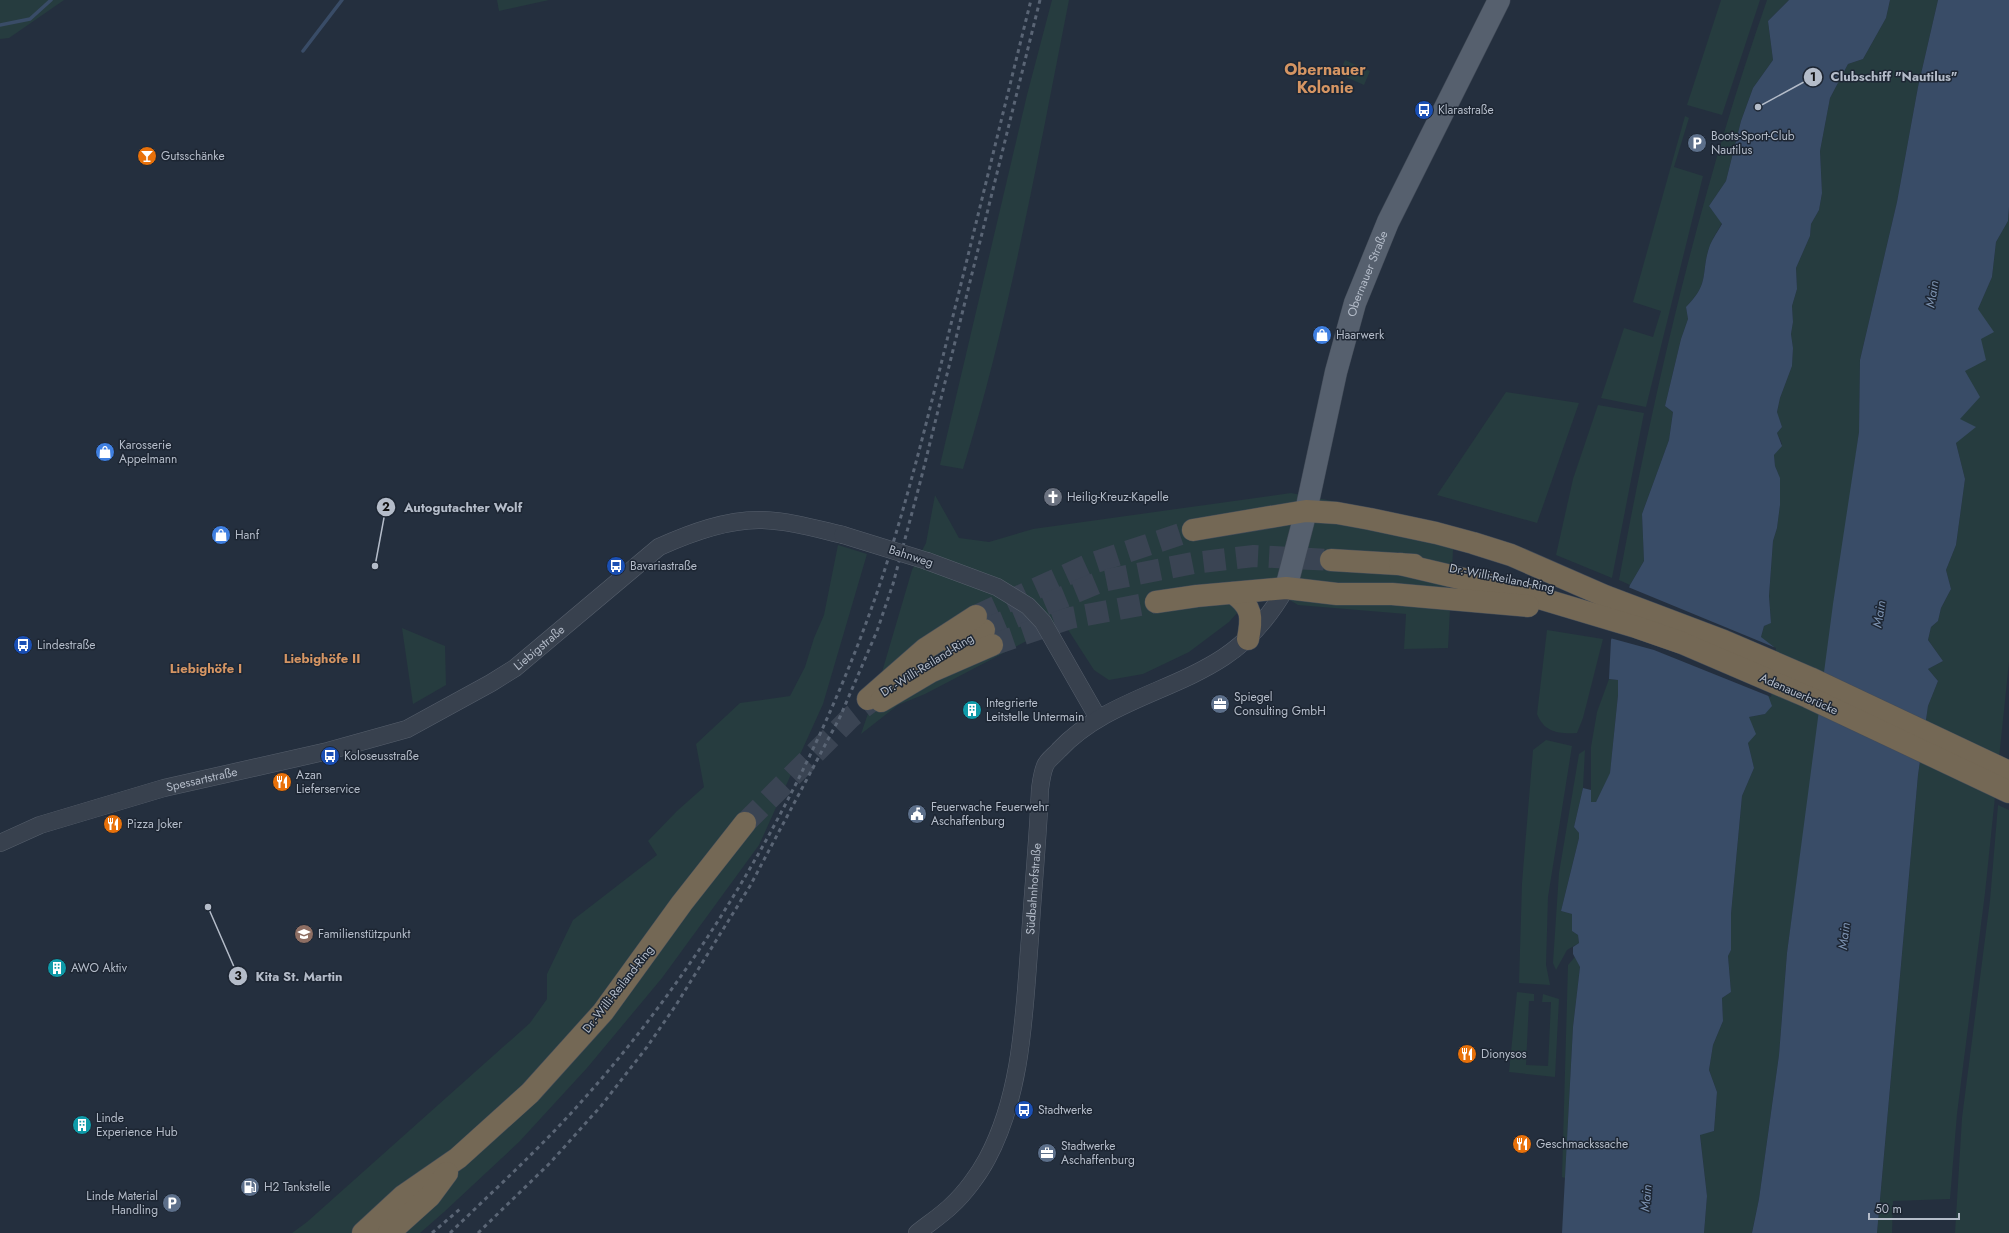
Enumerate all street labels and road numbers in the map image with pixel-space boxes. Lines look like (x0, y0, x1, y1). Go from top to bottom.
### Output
street label: Obernauer Straße (1343, 228, 1393, 319)
street label: Bahnweg (886, 540, 936, 572)
street label: Dr.-Willi-Reiland-Ring (1448, 559, 1556, 597)
street label: Liebigstraße (510, 621, 569, 675)
street label: Dr.-Willi-Reiland-Ring (877, 629, 977, 701)
street label: Adenauerbrücke (1757, 669, 1841, 719)
street label: Spessartstraße (164, 763, 239, 796)
street label: Südbahnhofstraße (1021, 842, 1046, 935)
street label: Dr.-Willi-Reiland-Ring (578, 941, 658, 1037)

